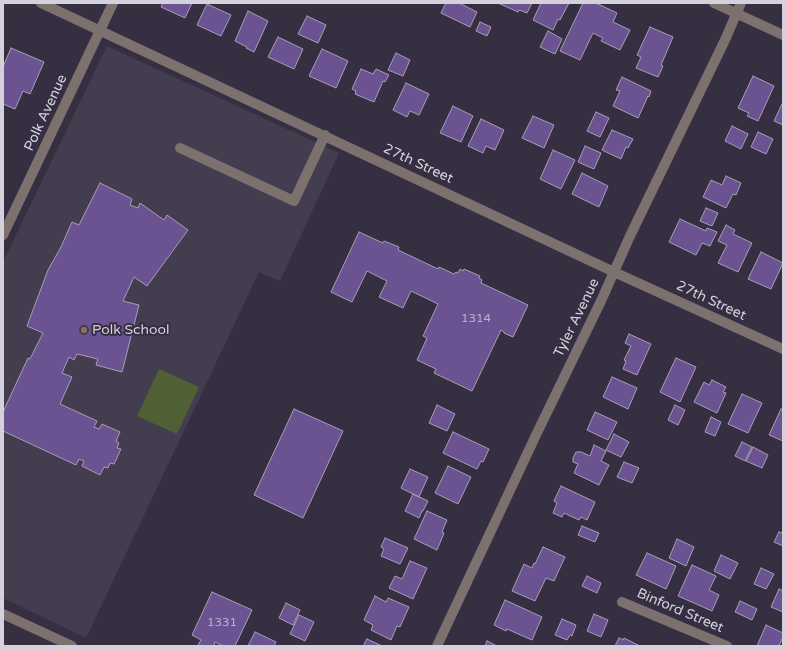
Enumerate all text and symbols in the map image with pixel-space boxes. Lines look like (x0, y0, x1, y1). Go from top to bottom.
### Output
street label: Polk Avenue (21, 72, 71, 154)
street label: 27th Street (380, 141, 456, 187)
street label: Tyler Avenue (551, 276, 603, 360)
street label: 27th Street (673, 278, 749, 324)
house number: 1314 (461, 312, 491, 326)
place label: Polk School (92, 322, 170, 338)
marker: Polk School (79, 325, 89, 335)
street label: Binford Street (634, 585, 726, 637)
house number: 1331 (207, 616, 237, 630)

